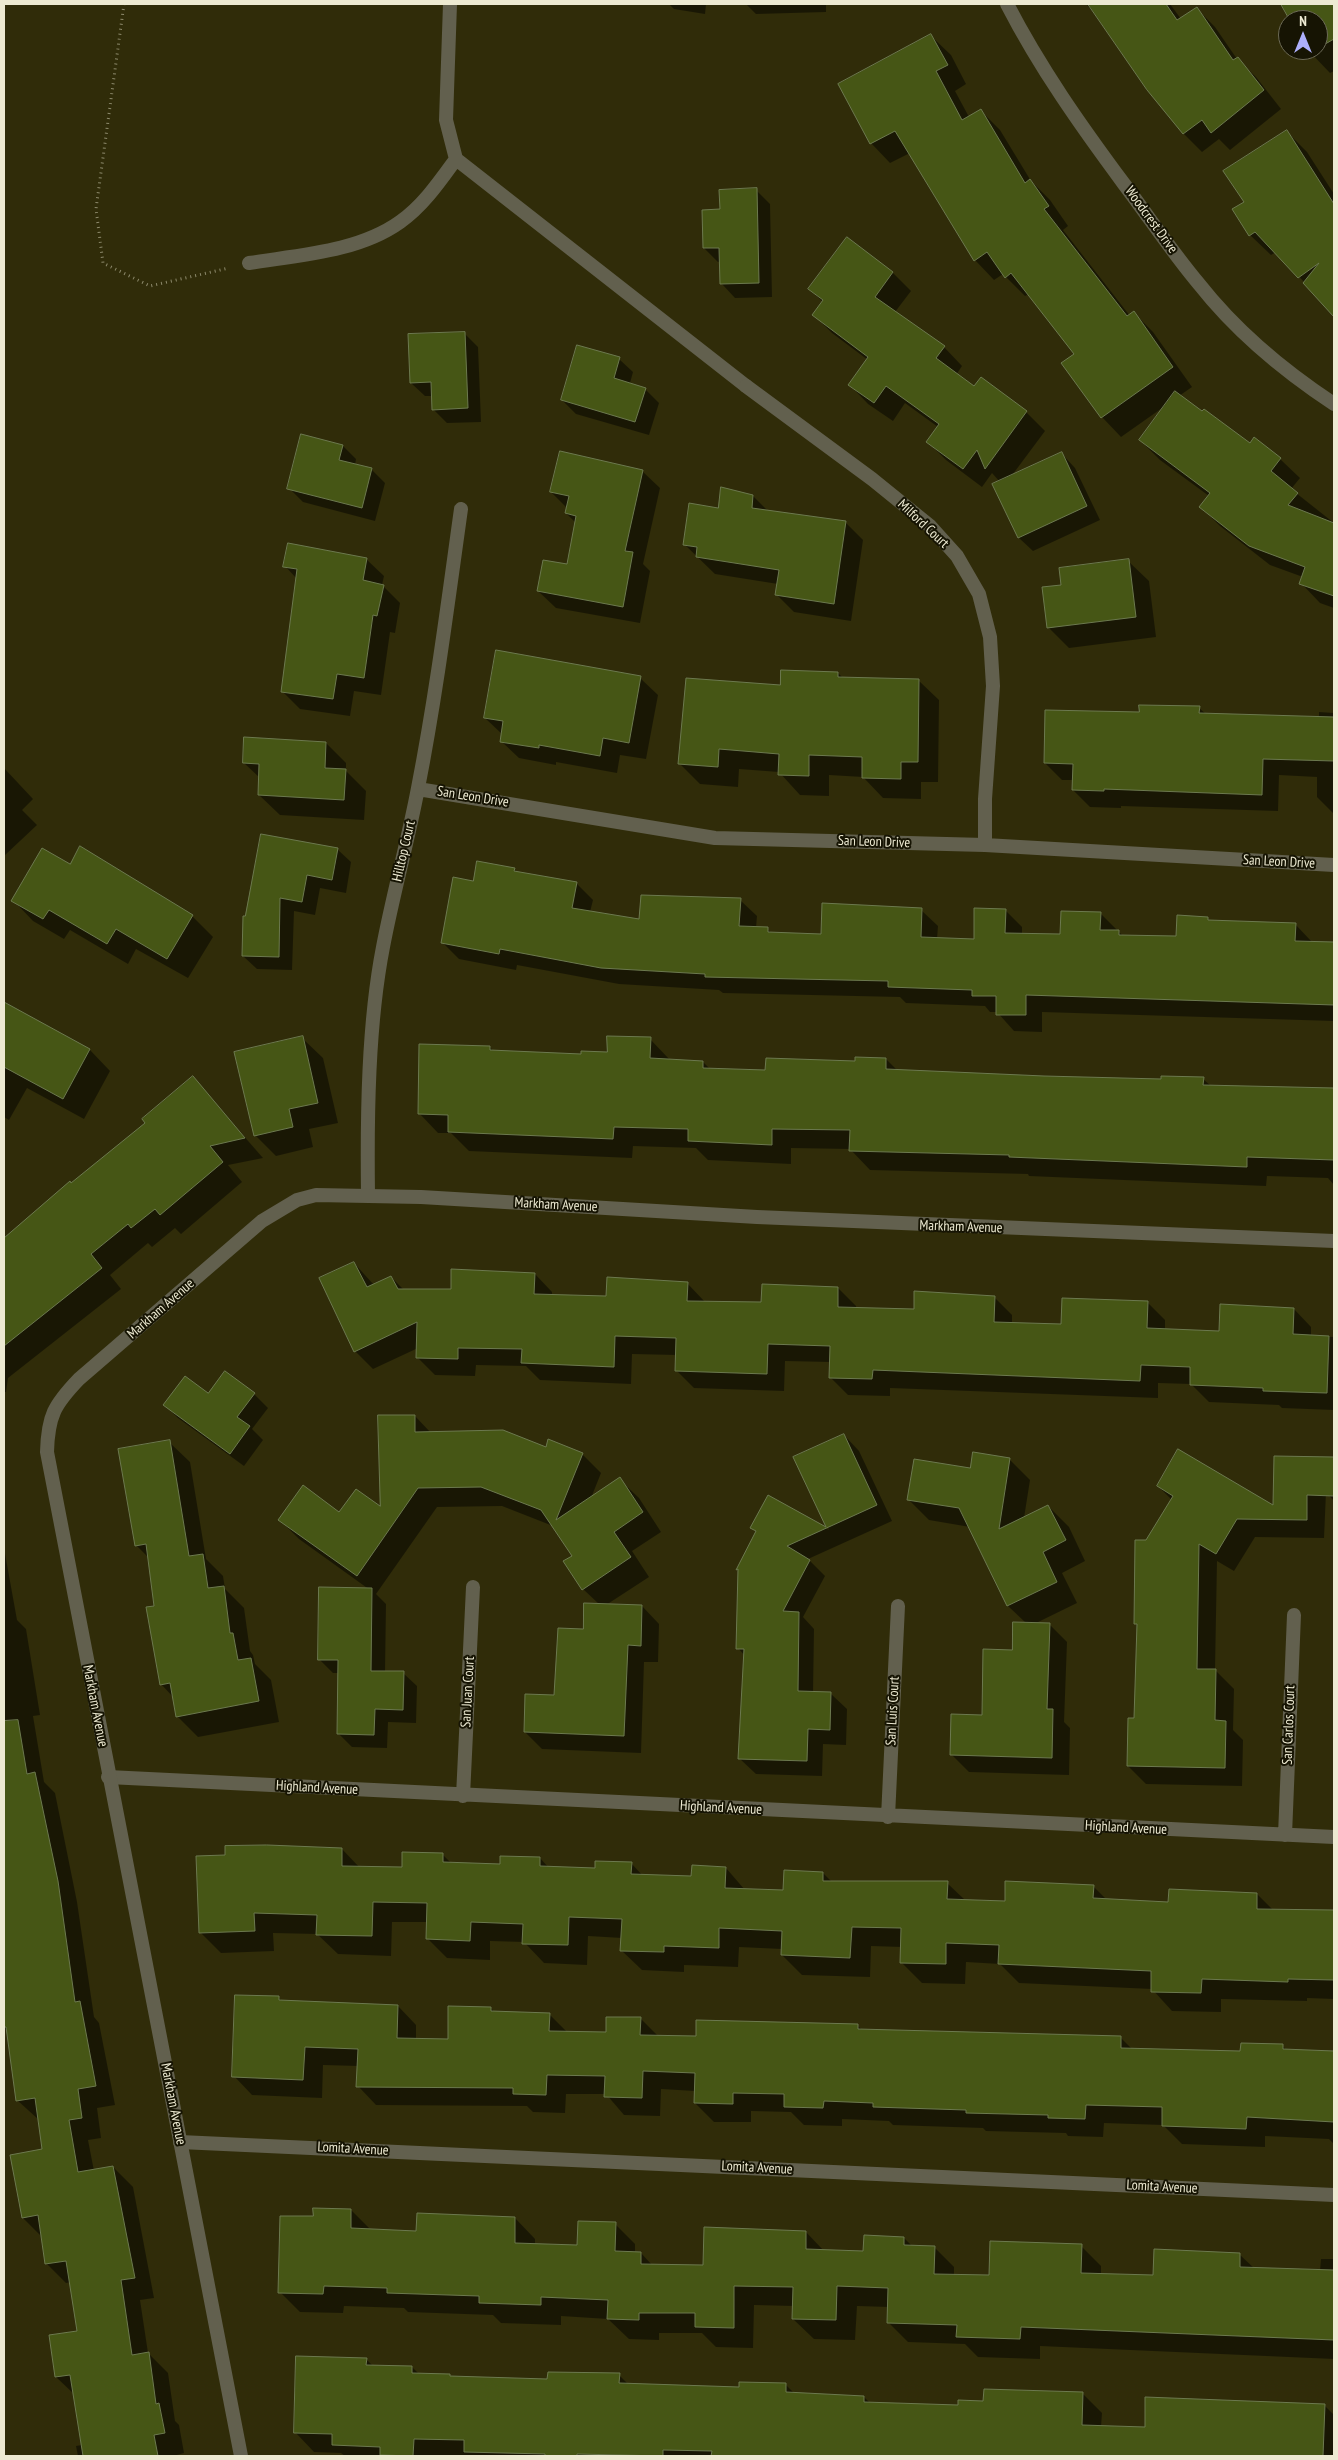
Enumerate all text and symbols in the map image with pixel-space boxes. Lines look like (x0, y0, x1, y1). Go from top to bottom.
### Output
north arrow (1278, 10, 1328, 60)
text: N (1299, 12, 1307, 30)
street label: Woodcrest Drive (1121, 183, 1181, 257)
street label: Milford Court (894, 496, 952, 552)
street label: San Leon Drive (436, 783, 510, 811)
street label: Hilltop Court (389, 819, 419, 883)
street label: San Leon Drive (838, 832, 910, 852)
street label: San Leon Drive (1243, 852, 1315, 872)
street label: Markham Avenue (514, 1194, 598, 1216)
street label: Markham Avenue (919, 1217, 1003, 1237)
street label: Markham Avenue (124, 1275, 198, 1343)
street label: San Juan Court (458, 1656, 478, 1728)
street label: Markham Avenue (79, 1664, 111, 1748)
street label: San Luis Court (883, 1676, 903, 1746)
street label: San Carlos Court (1279, 1685, 1299, 1765)
street label: Highland Avenue (276, 1777, 358, 1799)
street label: Highland Avenue (680, 1797, 762, 1819)
street label: Highland Avenue (1085, 1817, 1167, 1839)
street label: Markham Avenue (157, 2062, 189, 2146)
street label: Lomita Avenue (317, 2139, 389, 2159)
street label: Lomita Avenue (721, 2158, 793, 2178)
street label: Lomita Avenue (1126, 2177, 1198, 2197)

